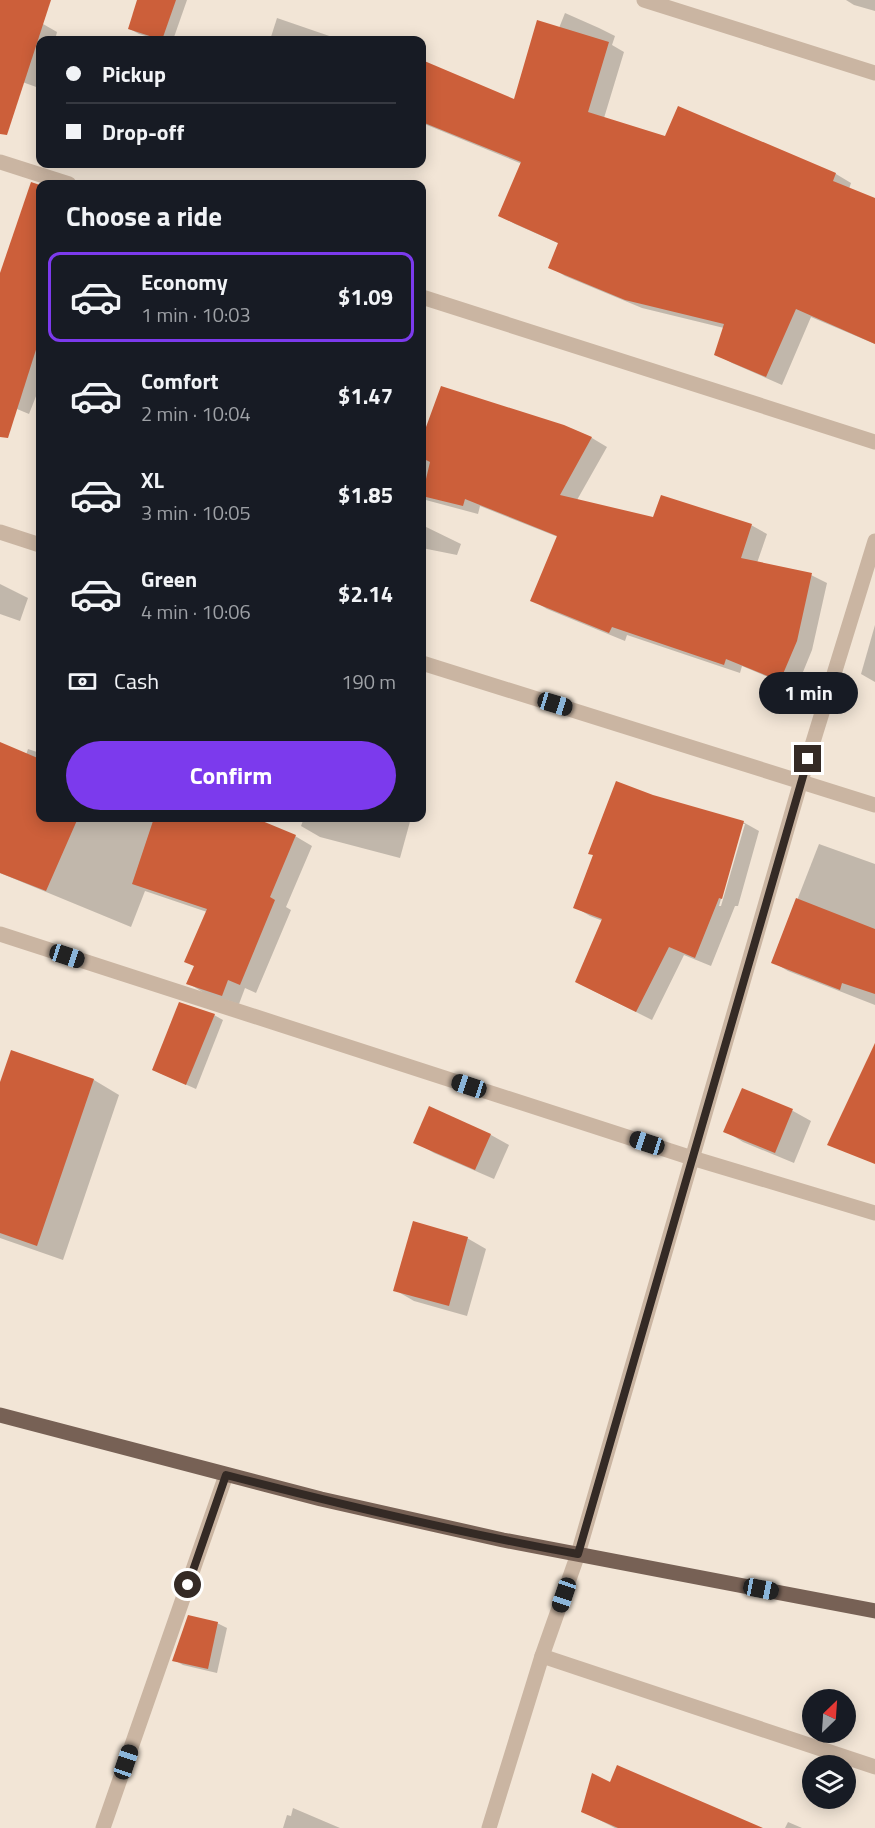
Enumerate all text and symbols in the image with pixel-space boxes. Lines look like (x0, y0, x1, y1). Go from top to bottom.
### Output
text: Pickup (102, 57, 166, 91)
text: Drop-off (102, 115, 184, 149)
text: Choose a ride (66, 195, 222, 236)
text: Economy (141, 265, 228, 299)
icon: car (69, 270, 123, 324)
text: $1.09 (338, 280, 393, 314)
text: 1 min · 10:03 (141, 299, 251, 330)
text: Comfort (141, 364, 219, 398)
icon: car (69, 369, 123, 423)
text: $1.47 (338, 379, 393, 413)
text: 2 min · 10:04 (141, 398, 251, 429)
text: XL (141, 463, 164, 497)
icon: car (69, 468, 123, 522)
text: $1.85 (338, 478, 393, 512)
text: 3 min · 10:05 (141, 497, 251, 528)
text: Green (141, 562, 197, 596)
icon: car (69, 567, 123, 621)
text: $2.14 (338, 577, 393, 611)
text: 4 min · 10:06 (141, 596, 251, 627)
text: Cash (114, 664, 159, 698)
icon: cash (66, 665, 99, 698)
text: 190 m (341, 666, 396, 697)
callout: 1 min (758, 672, 858, 714)
text: 1 min (784, 677, 833, 708)
car (535, 690, 575, 718)
button: Confirm (66, 741, 396, 810)
route end (794, 745, 821, 772)
car (47, 942, 87, 970)
car (449, 1072, 489, 1100)
car (627, 1129, 667, 1157)
route start (174, 1571, 201, 1598)
car (550, 1575, 578, 1615)
car (742, 1577, 780, 1601)
north arrow (802, 1689, 856, 1743)
map controls (802, 1689, 856, 1809)
car (112, 1742, 140, 1782)
button: layers (802, 1755, 856, 1809)

